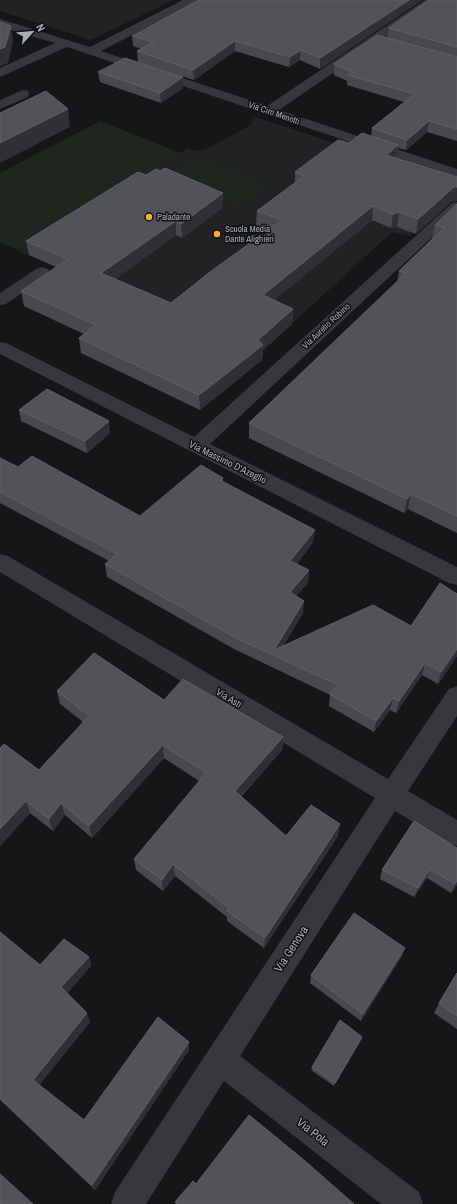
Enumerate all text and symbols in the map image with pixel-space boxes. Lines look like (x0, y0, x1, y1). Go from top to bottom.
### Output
north arrow (12, 12, 52, 52)
text: N (33, 21, 49, 34)
street label: Via Ciro Menotti (247, 99, 301, 127)
place label: Paladante (157, 211, 190, 223)
marker: Paladante (144, 212, 154, 222)
place label: Scuola Media Dante Alighieri (225, 223, 274, 245)
marker: Scuola Media Dante Alighieri (212, 229, 222, 239)
street label: Via Aurelio Robino (299, 301, 353, 351)
street label: Via Massimo D'Azeglio (187, 438, 269, 487)
street label: Via Asti (214, 685, 244, 711)
street label: Via Genova (270, 922, 312, 975)
street label: Via Pola (293, 1114, 333, 1150)

